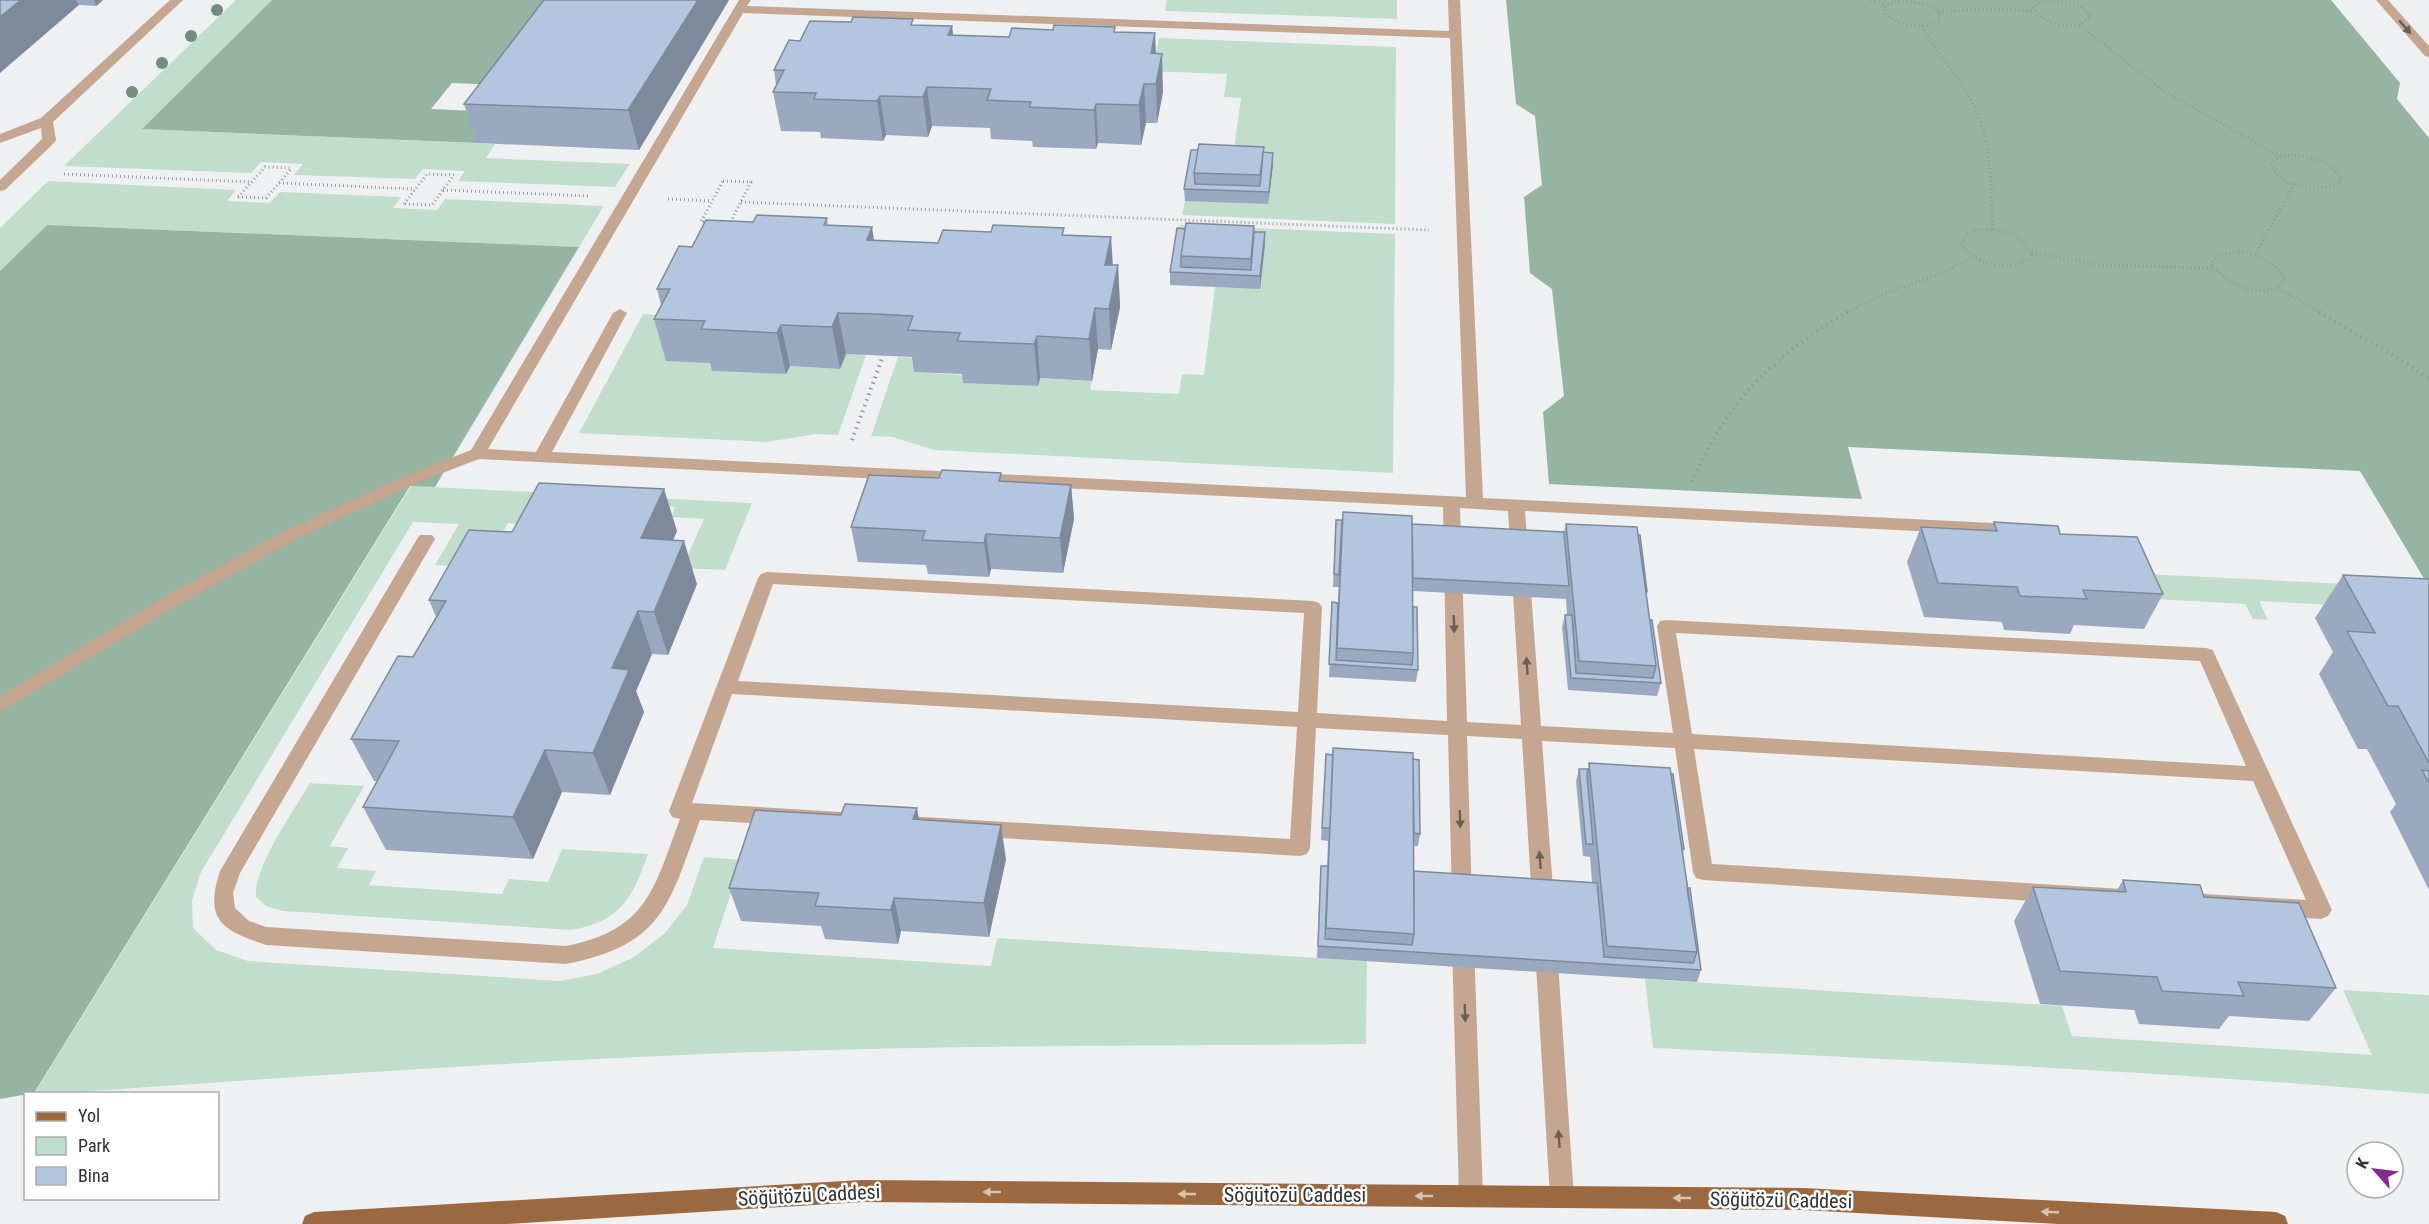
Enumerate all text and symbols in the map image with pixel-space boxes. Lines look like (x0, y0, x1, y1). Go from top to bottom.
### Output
one-way arrow (2399, 19, 2412, 35)
one-way arrow (1449, 614, 1459, 633)
one-way arrow (1522, 656, 1532, 675)
one-way arrow (1455, 809, 1464, 828)
one-way arrow (1535, 851, 1545, 870)
one-way arrow (1460, 1004, 1470, 1023)
legend (24, 1092, 219, 1200)
text: Yol (78, 1105, 100, 1126)
one-way arrow (1554, 1129, 1563, 1148)
text: Park (78, 1135, 110, 1156)
north arrow (2345, 1140, 2405, 1200)
text: K (2352, 1155, 2373, 1172)
text: Bina (78, 1165, 109, 1186)
street label: Söğütözü Caddesi (737, 1179, 881, 1211)
street label: Söğütözü Caddesi (1224, 1183, 1366, 1207)
street label: Söğütözü Caddesi (1710, 1187, 1852, 1213)
one-way arrow (982, 1188, 1001, 1197)
one-way arrow (1177, 1189, 1196, 1199)
one-way arrow (1414, 1191, 1433, 1201)
one-way arrow (1672, 1193, 1691, 1203)
one-way arrow (2041, 1207, 2060, 1217)

